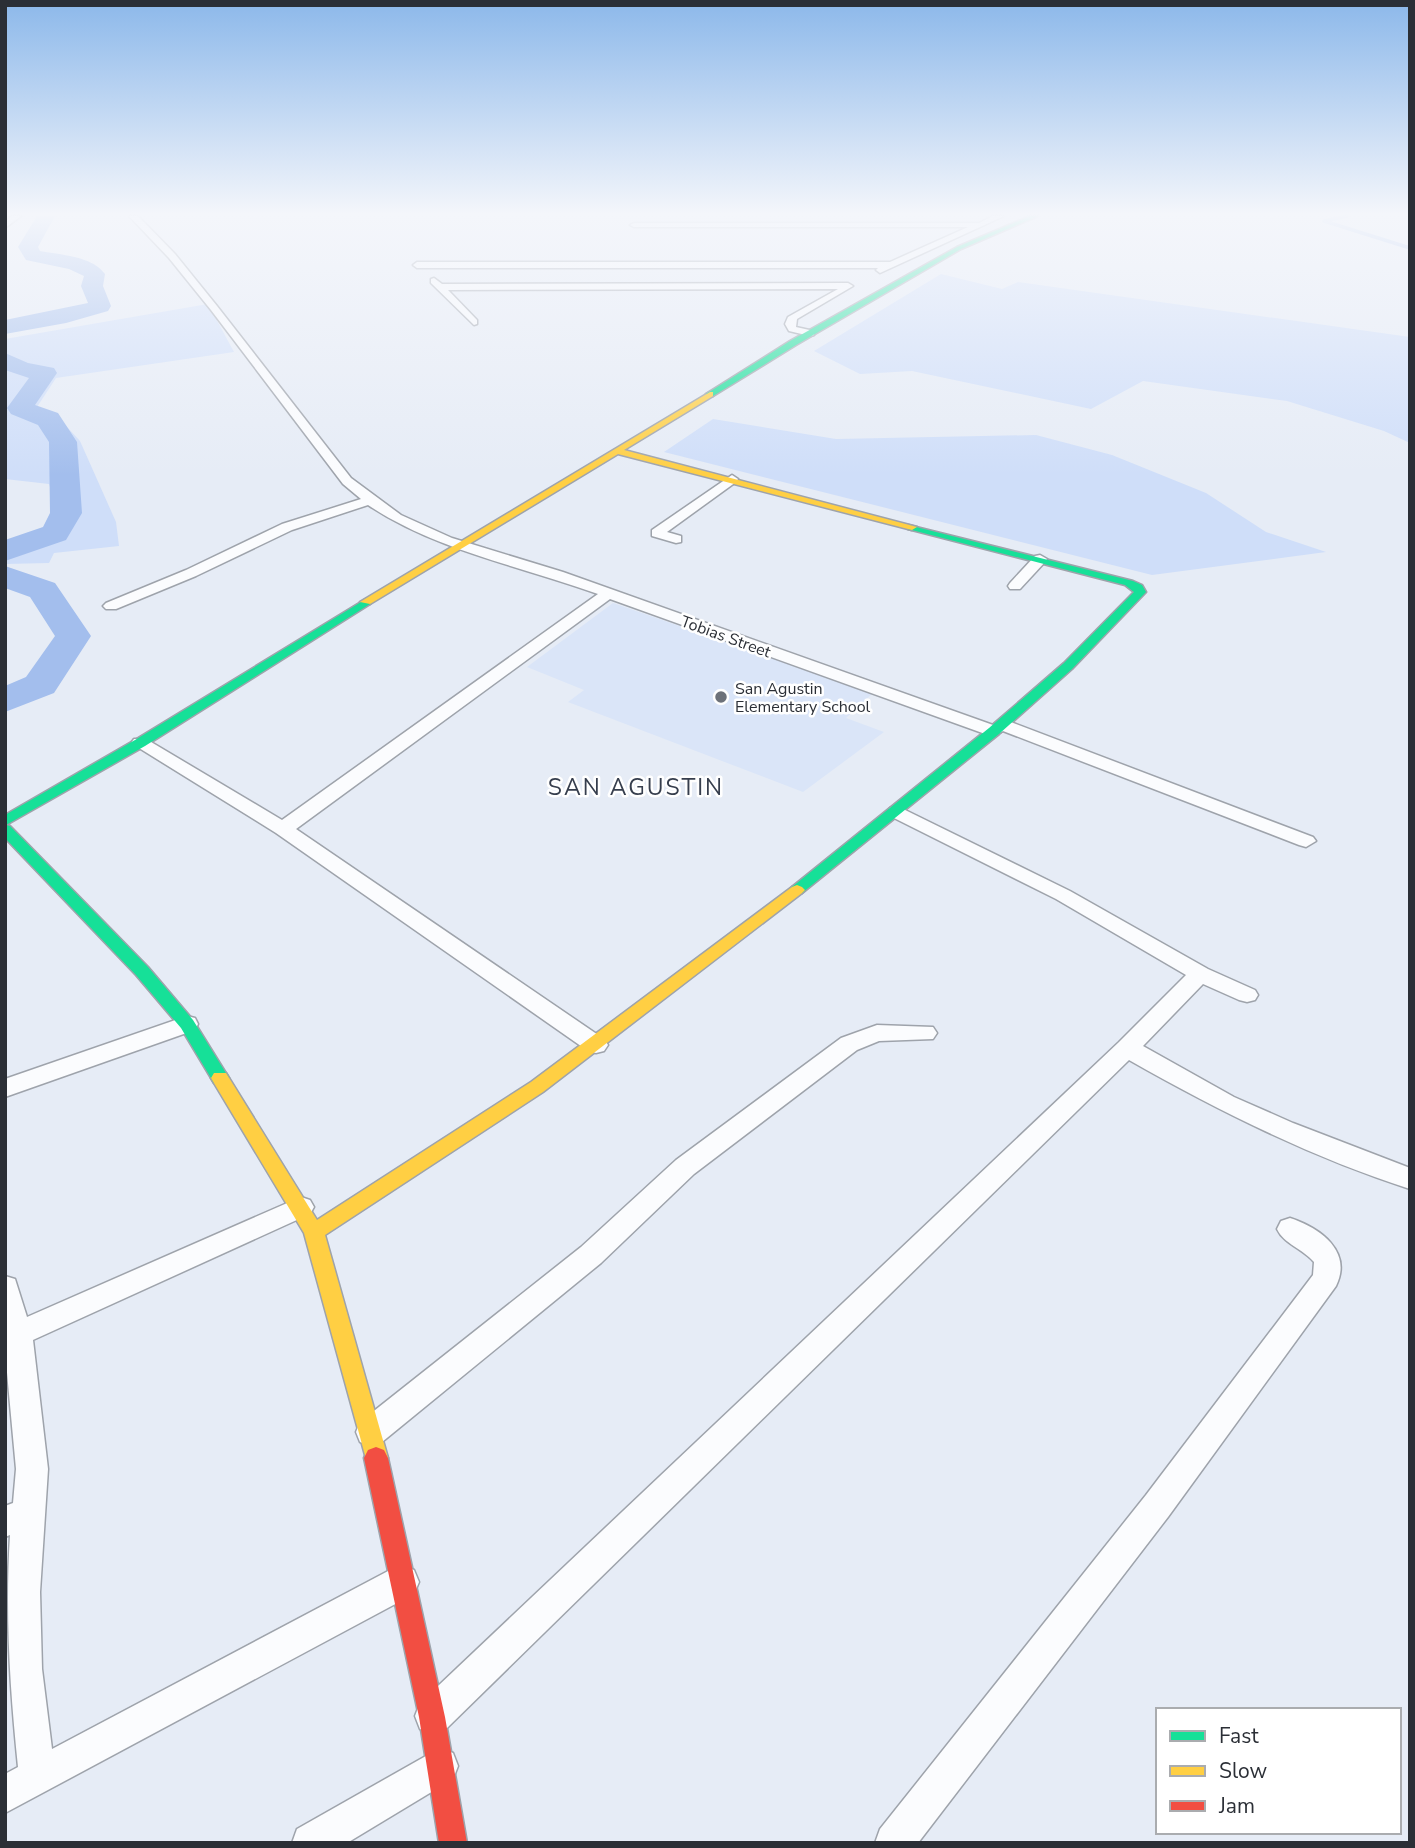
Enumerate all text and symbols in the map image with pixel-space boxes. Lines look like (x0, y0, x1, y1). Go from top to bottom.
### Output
street label: Tobias Street (678, 610, 774, 664)
place label: San Agustin Elementary School (735, 678, 871, 718)
marker: San Agustin Elementary School (713, 689, 729, 705)
district label: SAN AGUSTIN (548, 772, 724, 803)
legend (1156, 1708, 1401, 1834)
text: Fast (1219, 1722, 1259, 1750)
text: Slow (1219, 1757, 1268, 1785)
text: Jam (1218, 1792, 1255, 1820)

